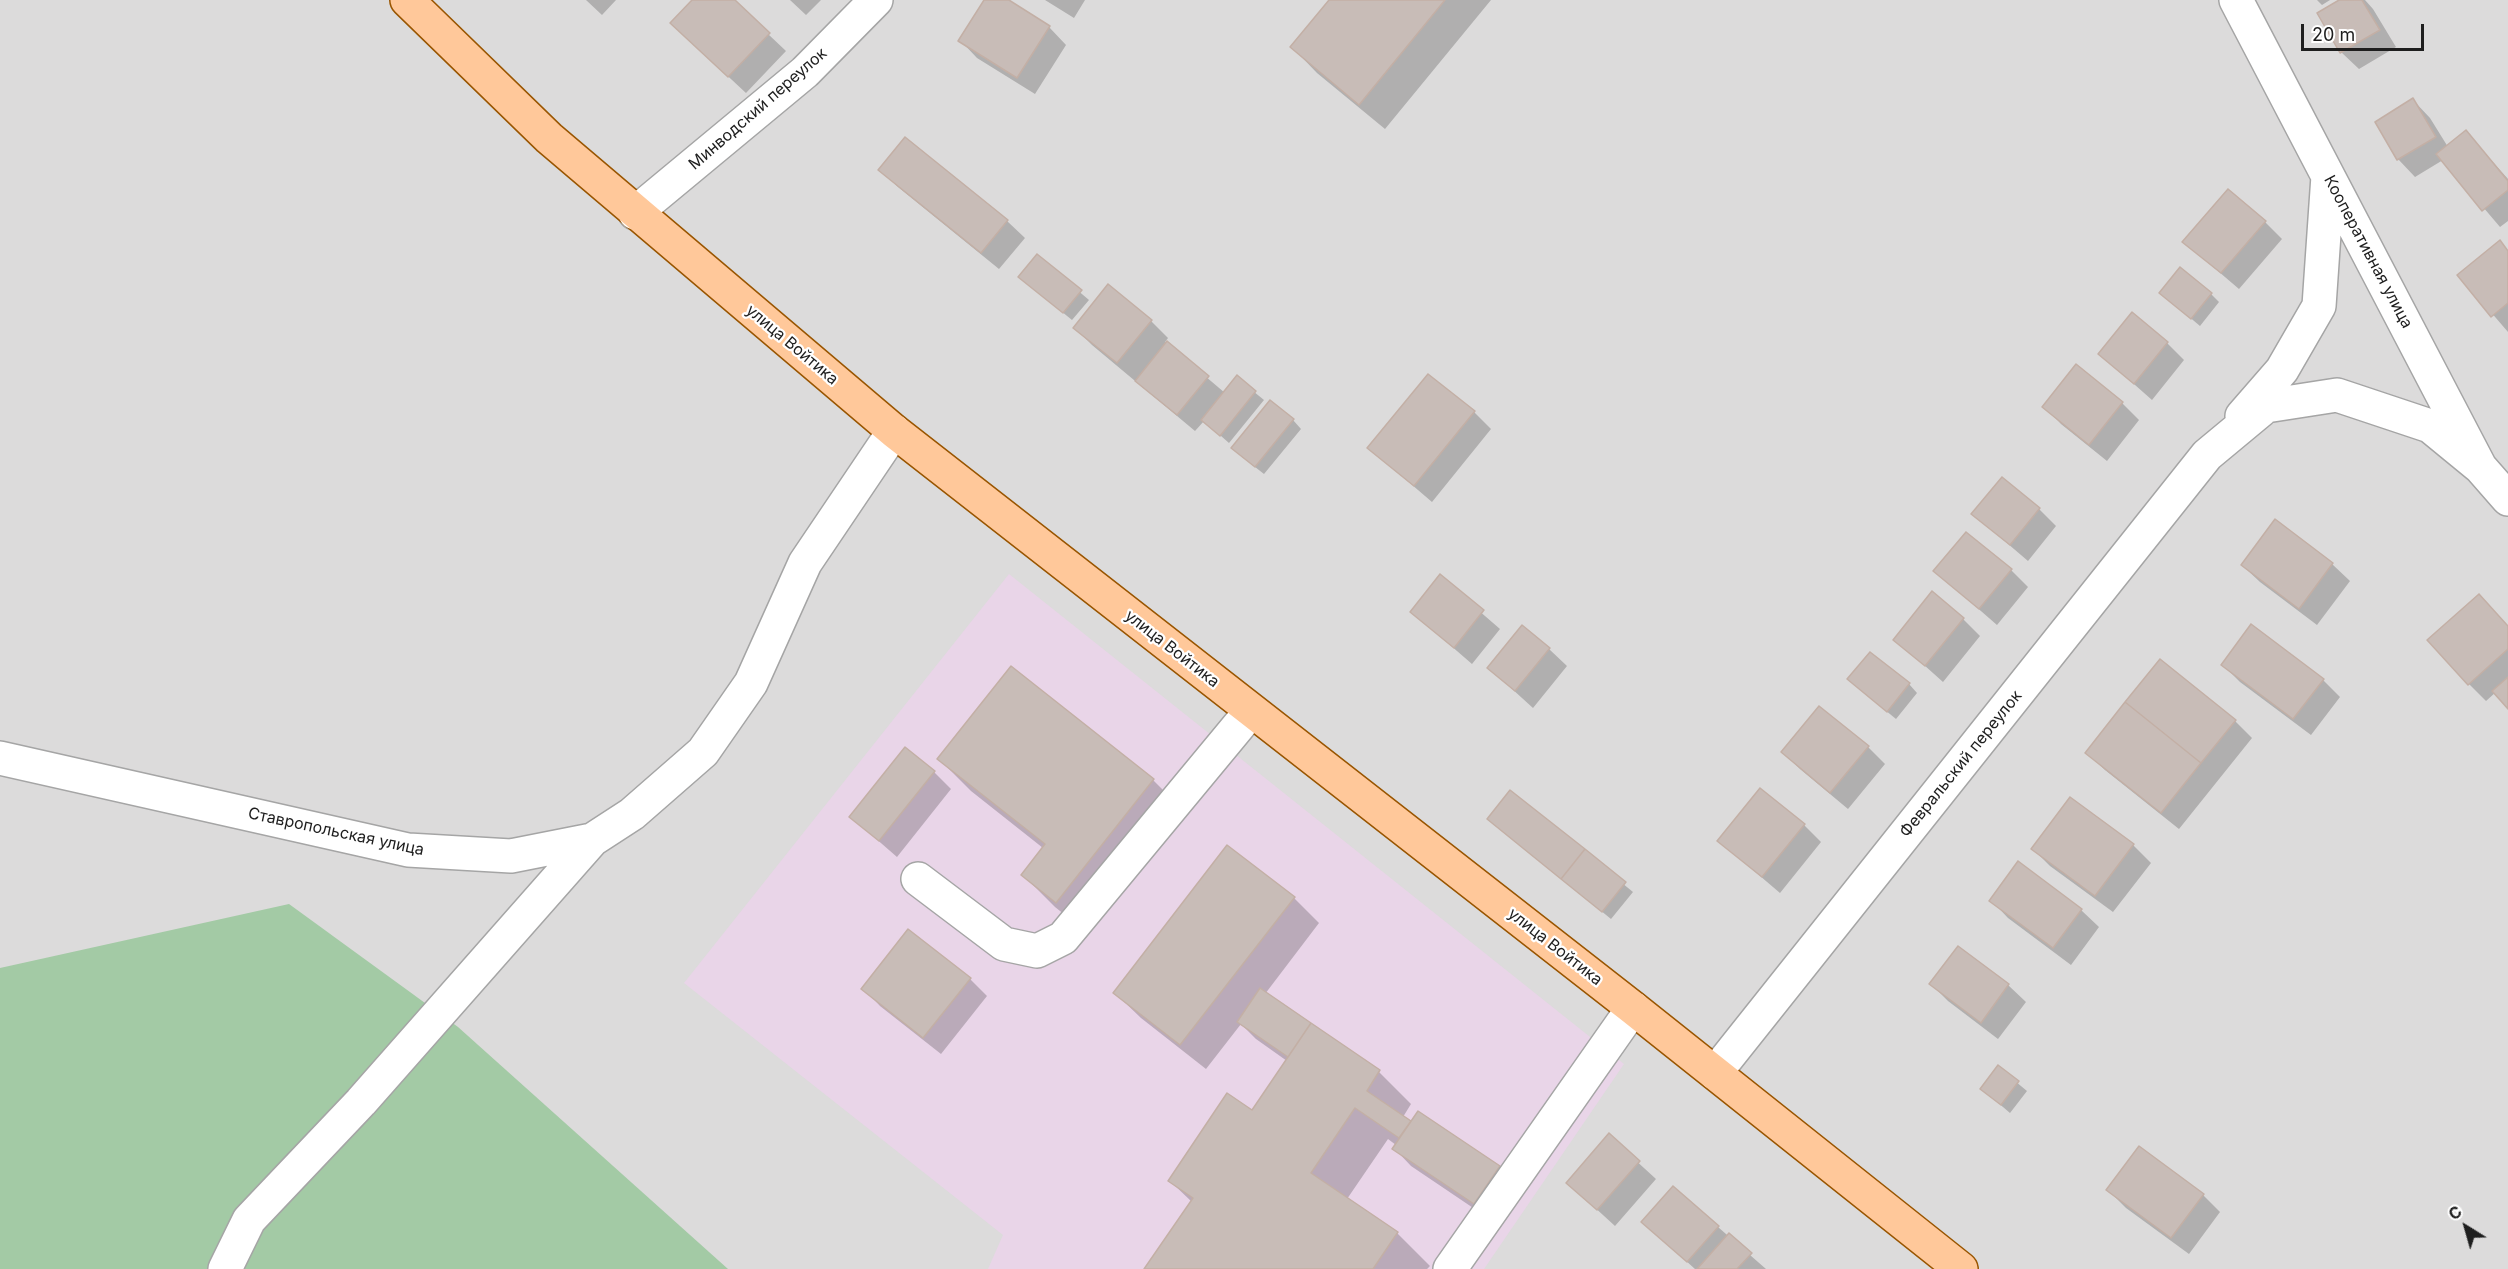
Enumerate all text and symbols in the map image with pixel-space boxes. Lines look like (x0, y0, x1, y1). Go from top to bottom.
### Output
scale bar (2304, 12, 2427, 50)
text: 20 m (2312, 24, 2355, 45)
street label: Минводский переулок (685, 44, 831, 174)
street label: Кооперативная улица (2320, 172, 2416, 332)
street label: улица Войтика (742, 301, 842, 389)
street label: улица Войтика (1121, 606, 1223, 692)
street label: Февральский переулок (1896, 687, 2026, 841)
street label: Ставропольская улица (246, 804, 426, 860)
street label: улица Войтика (1504, 904, 1606, 990)
north arrow (2436, 1197, 2496, 1257)
text: С (2444, 1201, 2466, 1224)

